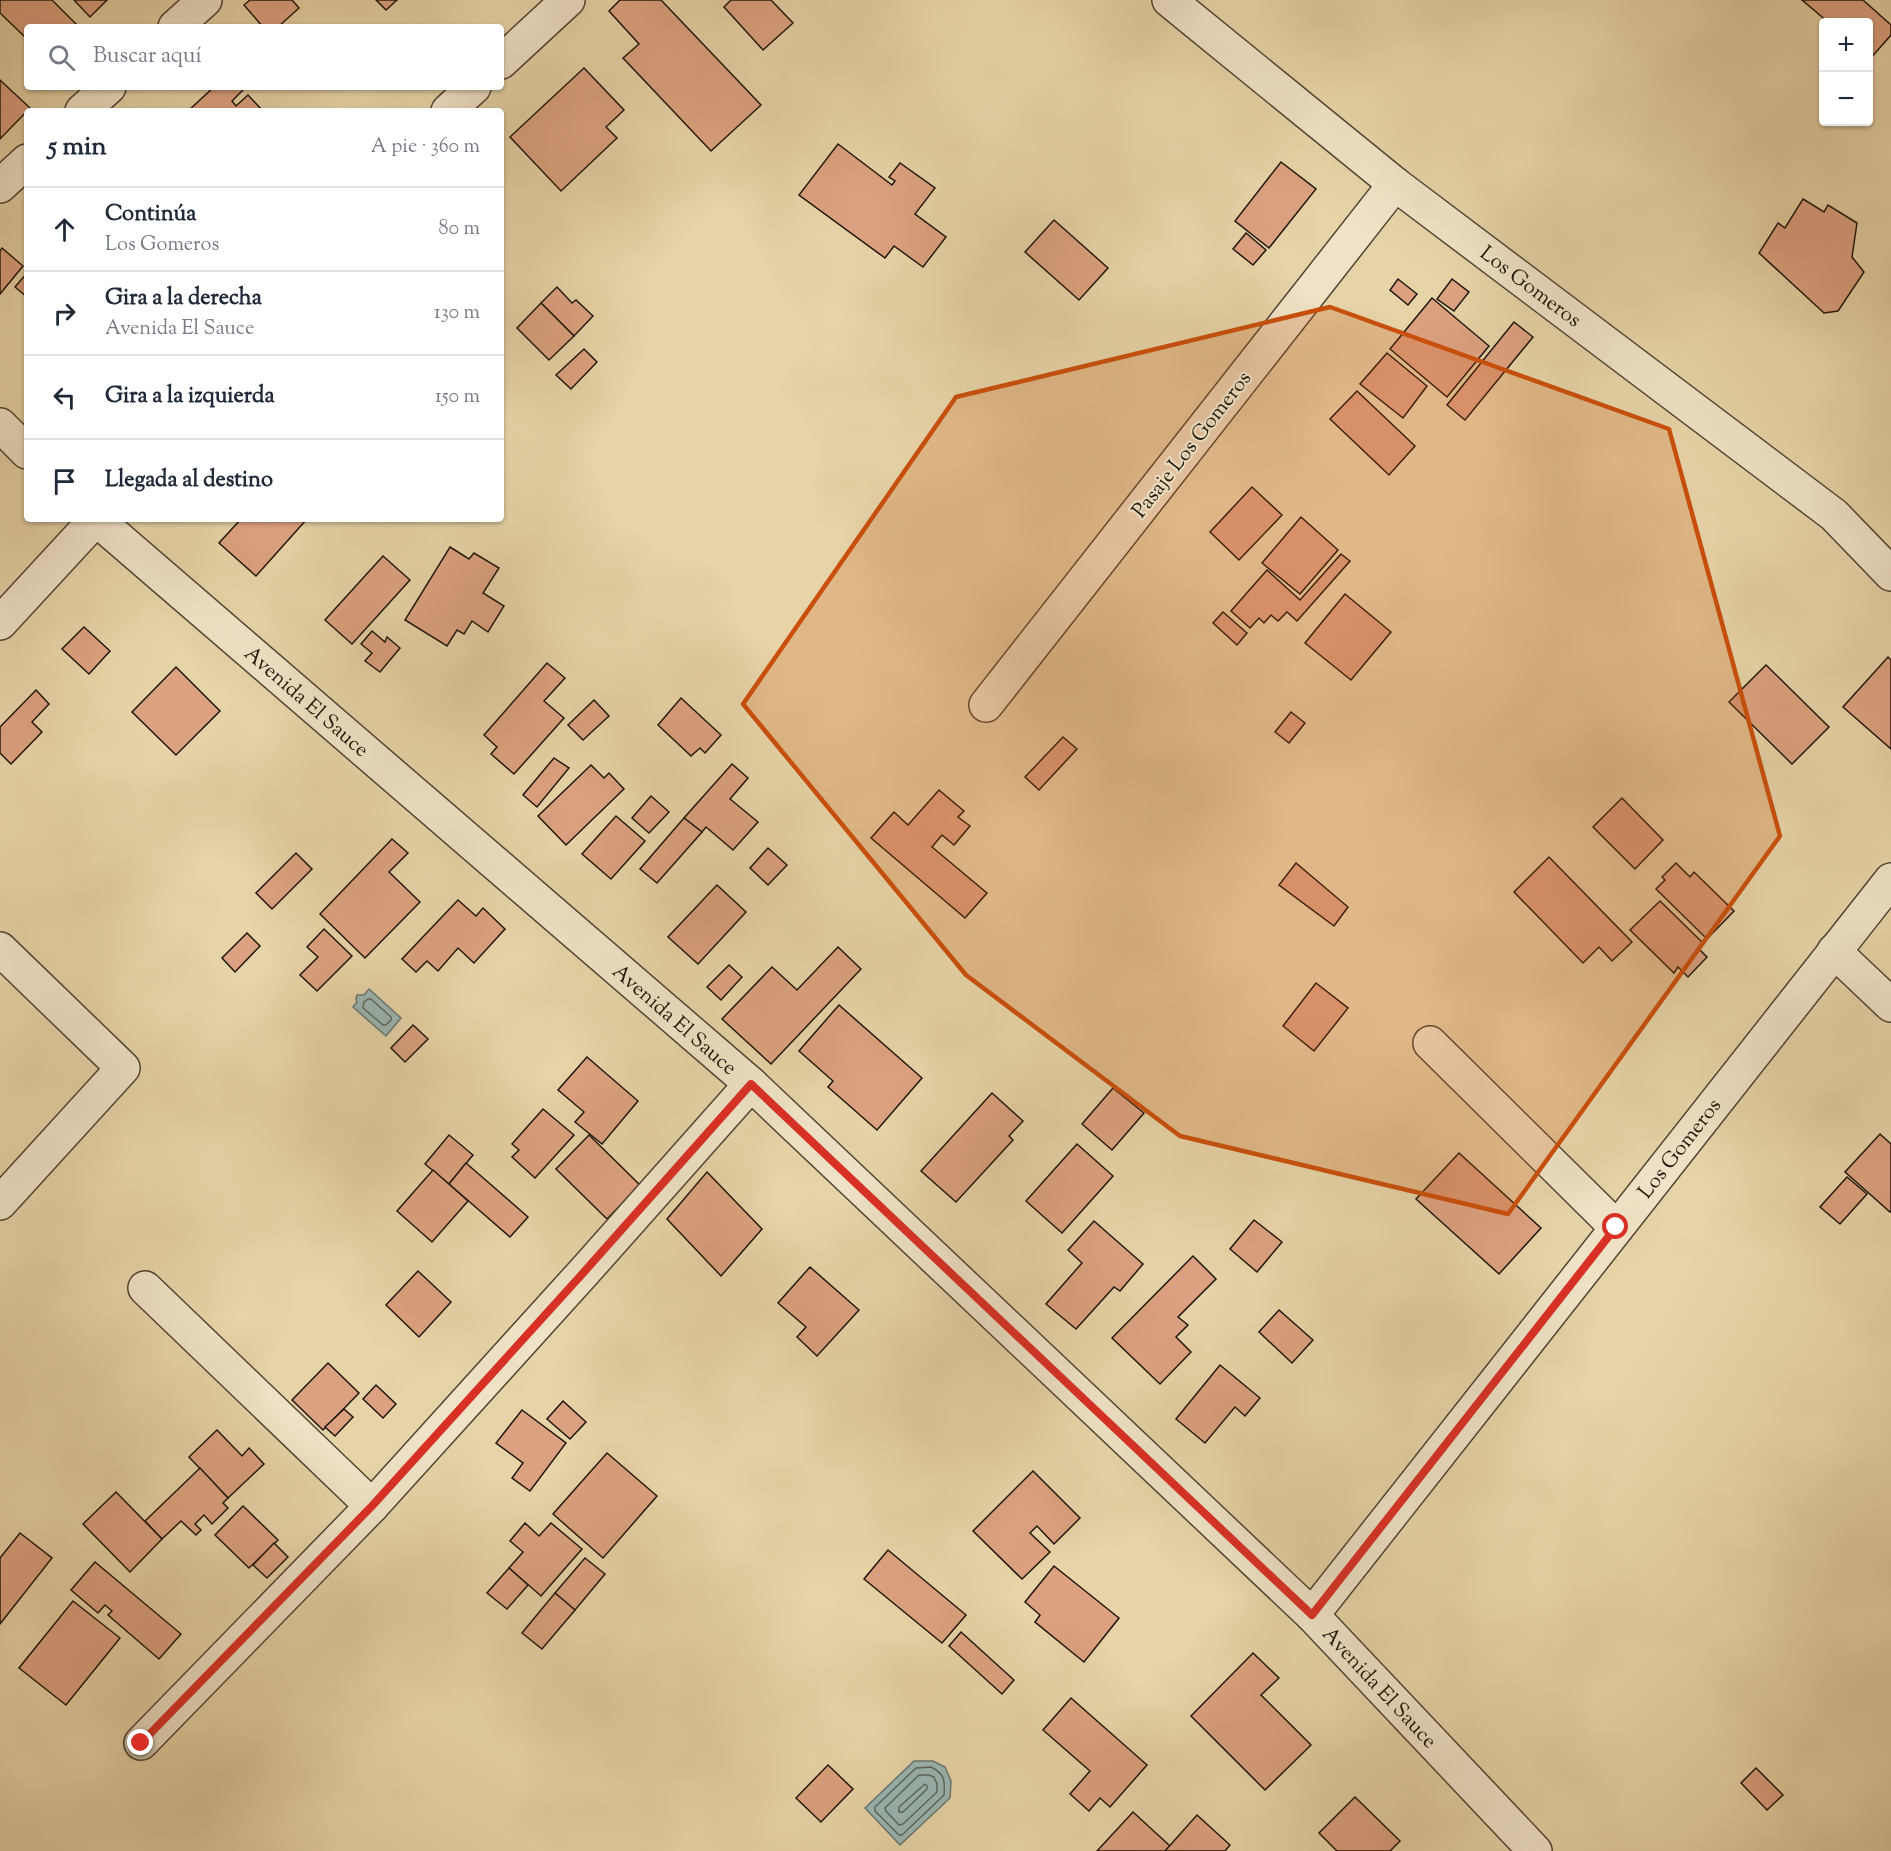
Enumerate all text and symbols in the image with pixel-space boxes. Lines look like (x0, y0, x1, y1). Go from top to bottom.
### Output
map controls (1819, 18, 1873, 126)
button: + (1819, 18, 1873, 72)
search box (24, 24, 504, 90)
icon: search (45, 41, 78, 74)
text: Buscar aquí (93, 41, 202, 73)
button: − (1819, 72, 1873, 126)
text: 5 min (48, 129, 107, 166)
text: A pie · 360 m (371, 133, 480, 162)
text: Continúa (105, 199, 196, 231)
icon: ahead (48, 213, 81, 246)
text: 80 m (439, 215, 480, 244)
text: Los Gomeros (105, 231, 219, 260)
street label: Los Gomeros (1473, 239, 1587, 336)
text: Gira a la derecha (105, 283, 262, 315)
icon: right (48, 297, 81, 330)
text: 130 m (434, 299, 480, 328)
text: Avenida El Sauce (105, 315, 254, 344)
street label: Pasaje Los Gomeros (1126, 365, 1260, 525)
icon: left (48, 381, 81, 414)
text: Gira a la izquierda (105, 381, 275, 413)
text: 150 m (435, 383, 480, 412)
icon: arrive (48, 465, 81, 498)
text: Llegada al destino (105, 465, 273, 497)
street label: Avenida El Sauce (237, 640, 375, 765)
street label: Avenida El Sauce (605, 958, 743, 1083)
street label: Los Gomeros (1632, 1093, 1729, 1206)
route start (1602, 1213, 1628, 1239)
street label: Avenida El Sauce (1314, 1621, 1443, 1756)
route end (127, 1729, 153, 1755)

